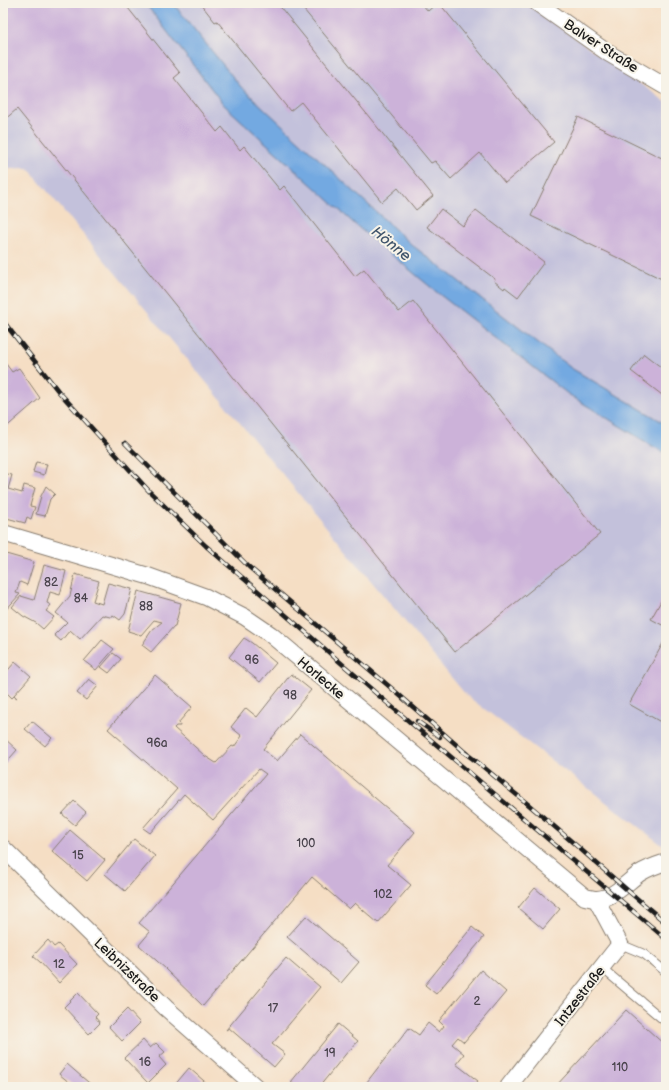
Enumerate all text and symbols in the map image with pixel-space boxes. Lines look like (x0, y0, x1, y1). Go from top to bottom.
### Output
street label: Balver Straße (560, 16, 642, 76)
water label: Hönne (367, 222, 415, 266)
house number: 82 (44, 575, 58, 590)
house number: 84 (74, 591, 89, 606)
house number: 88 (139, 599, 153, 614)
house number: 96 (245, 653, 259, 668)
street label: Horlecke (294, 653, 348, 703)
house number: 98 (283, 688, 297, 703)
house number: 96a (146, 736, 168, 751)
house number: 100 (297, 836, 315, 851)
house number: 15 (72, 848, 84, 863)
house number: 102 (374, 887, 392, 902)
street label: Leibnizstraße (91, 934, 163, 1006)
house number: 12 (53, 957, 65, 972)
street label: Intzestraße (551, 963, 609, 1029)
house number: 2 (473, 994, 481, 1009)
house number: 17 (268, 1001, 278, 1016)
house number: 19 (324, 1046, 336, 1061)
house number: 16 (139, 1055, 151, 1070)
house number: 110 (612, 1060, 628, 1075)

